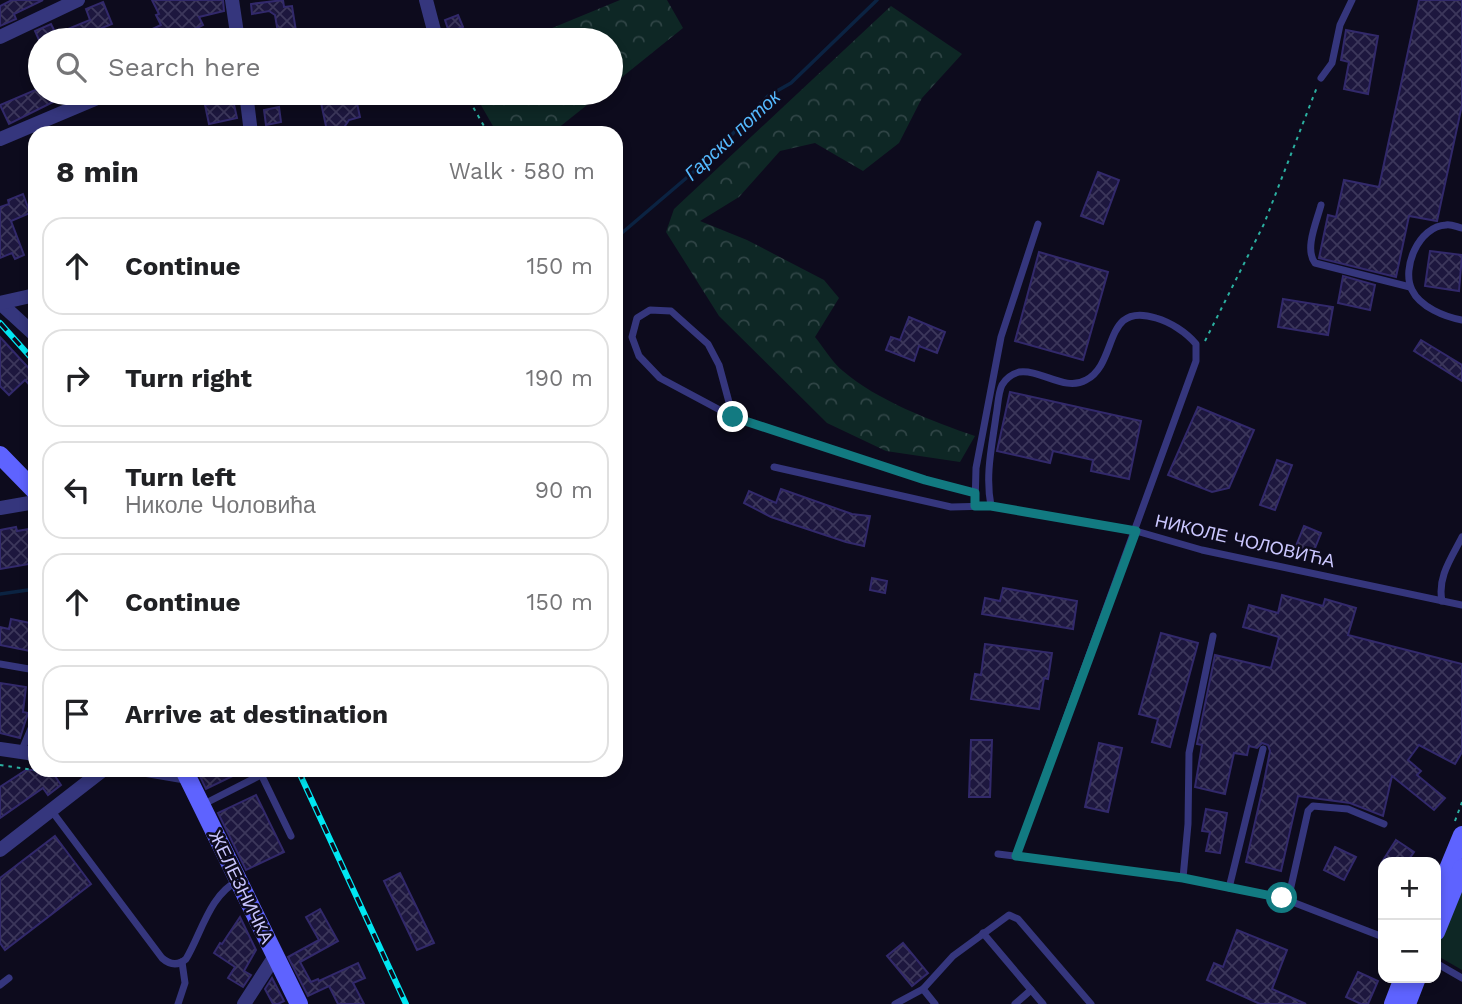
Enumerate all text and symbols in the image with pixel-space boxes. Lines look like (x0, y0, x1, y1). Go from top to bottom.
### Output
search box (28, 28, 623, 105)
icon: search (52, 48, 90, 86)
text: Search here (108, 52, 260, 82)
water label: Гарски поток (680, 85, 786, 186)
text: 8 min (56, 154, 139, 189)
text: Walk · 580 m (449, 158, 595, 185)
icon: ahead (58, 247, 96, 285)
text: Continue (125, 251, 241, 281)
text: 150 m (527, 253, 593, 280)
icon: right (58, 359, 96, 397)
text: Turn right (125, 363, 252, 393)
text: 190 m (526, 365, 593, 392)
route end (717, 401, 748, 432)
text: Turn left (125, 462, 236, 492)
icon: left (58, 471, 96, 509)
text: 90 m (535, 477, 593, 504)
text: Николе Чоловића (125, 492, 316, 519)
street label: НИКОЛЕ ЧОЛОВИЋА (1153, 510, 1337, 571)
icon: ahead (58, 583, 96, 621)
text: Continue (125, 587, 241, 617)
text: 150 m (527, 589, 593, 616)
icon: arrive (58, 695, 96, 733)
text: Arrive at destination (125, 699, 388, 729)
street label: ЖЕЛЕЗНИЧКА (205, 827, 278, 947)
map controls (1378, 857, 1441, 983)
button: + (1378, 857, 1441, 920)
route start (1266, 882, 1297, 913)
button: − (1378, 920, 1441, 983)

